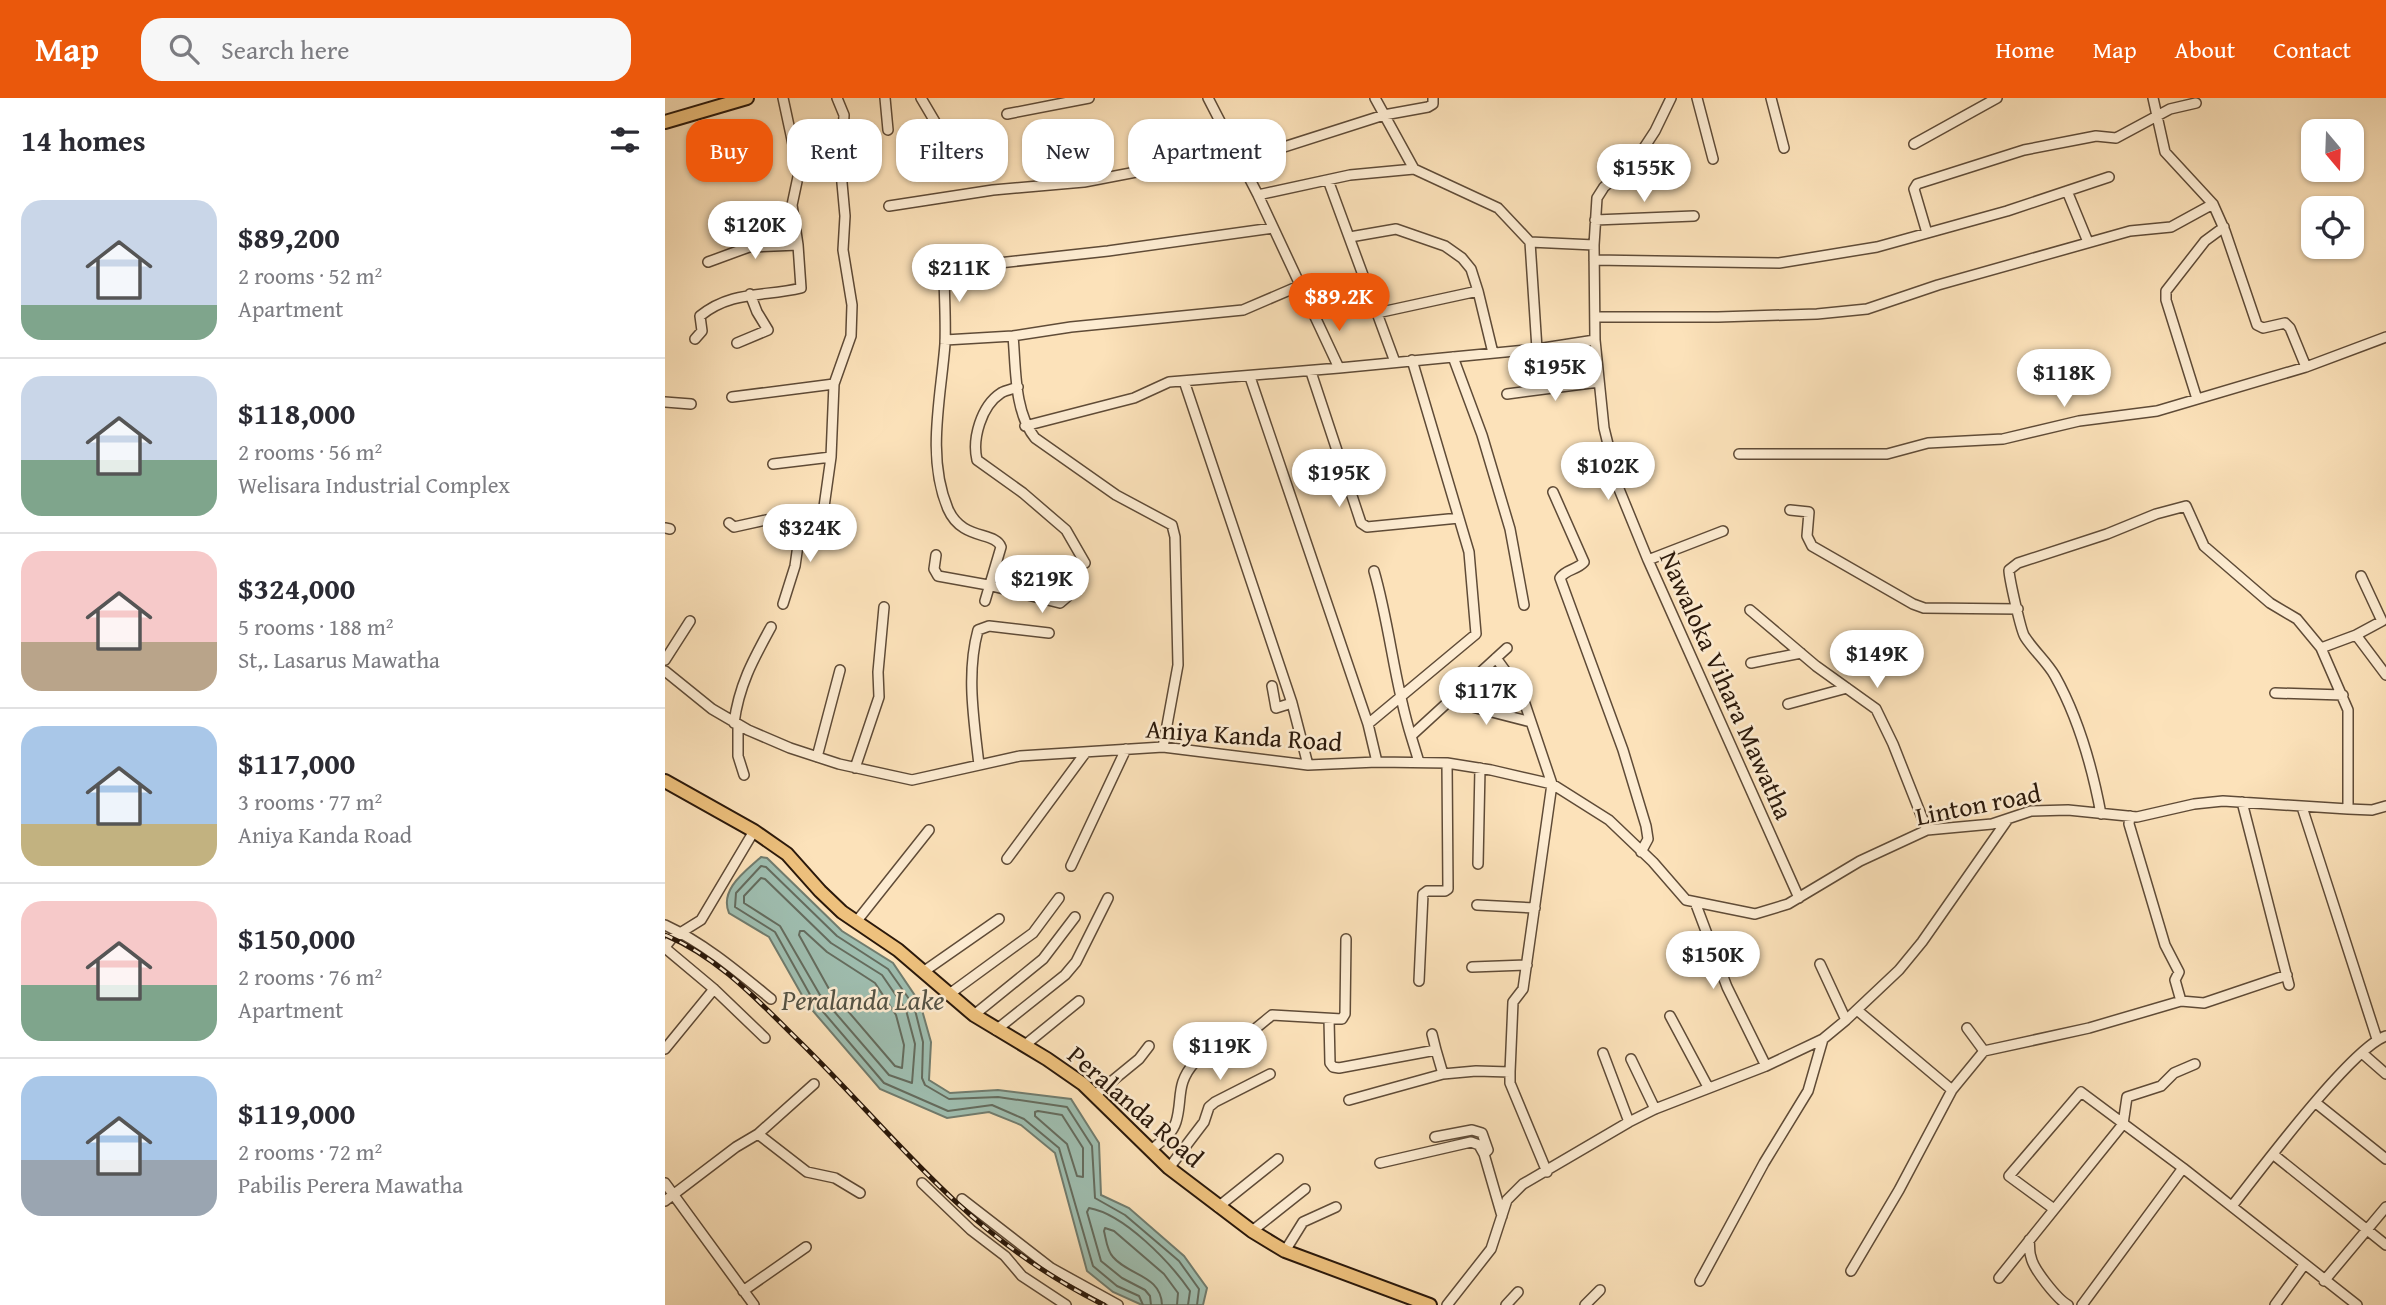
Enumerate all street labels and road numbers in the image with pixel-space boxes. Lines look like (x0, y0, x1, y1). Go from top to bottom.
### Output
street label: Nawaloka Vihara Mawatha (1650, 544, 1804, 826)
street label: Aniya Kanda Road (1144, 709, 1344, 761)
street label: Linton road (1912, 773, 2044, 835)
street label: Peralanda Road (1059, 1036, 1213, 1176)

